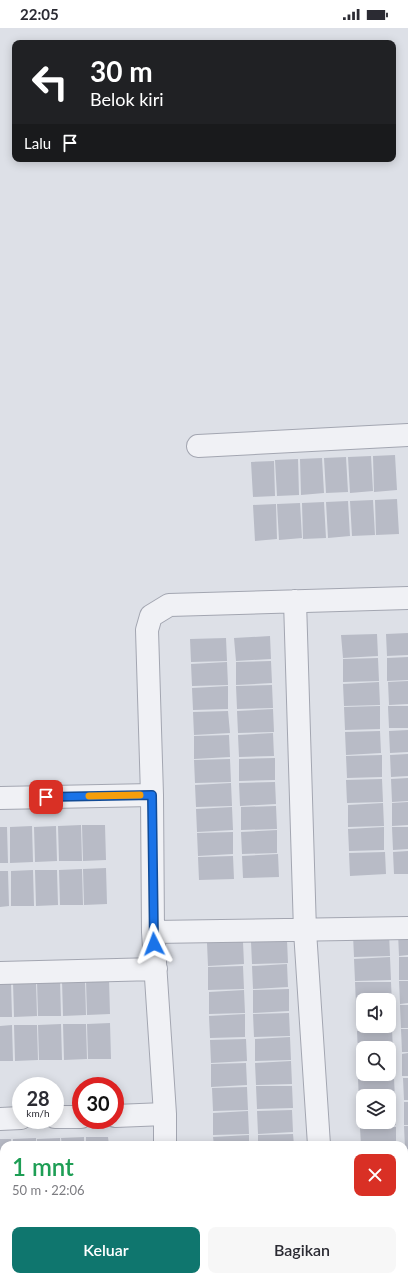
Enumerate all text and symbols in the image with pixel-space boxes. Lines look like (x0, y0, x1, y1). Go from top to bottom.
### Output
text: 22:05 (20, 5, 59, 23)
text: 30 m (90, 54, 153, 88)
icon: left (24, 56, 76, 108)
text: Belok kiri (90, 88, 164, 110)
icon: arrive (59, 132, 81, 154)
text: Lalu (24, 134, 51, 152)
pin (29, 780, 63, 814)
icon: arrive (35, 786, 57, 808)
position arrow (133, 923, 175, 965)
map controls (356, 993, 396, 1129)
button: sound (356, 993, 396, 1033)
button: search (356, 1041, 396, 1081)
speed limit sign: 30 (72, 1077, 124, 1129)
text: 28 (26, 1086, 50, 1110)
button: layers (356, 1089, 396, 1129)
text: km/h (26, 1107, 50, 1119)
text: 1 mnt (12, 1152, 74, 1181)
button: close (354, 1154, 396, 1196)
text: 50 m · 22:06 (12, 1182, 85, 1198)
button: Keluar (12, 1227, 200, 1273)
button: Bagikan (208, 1227, 396, 1273)

